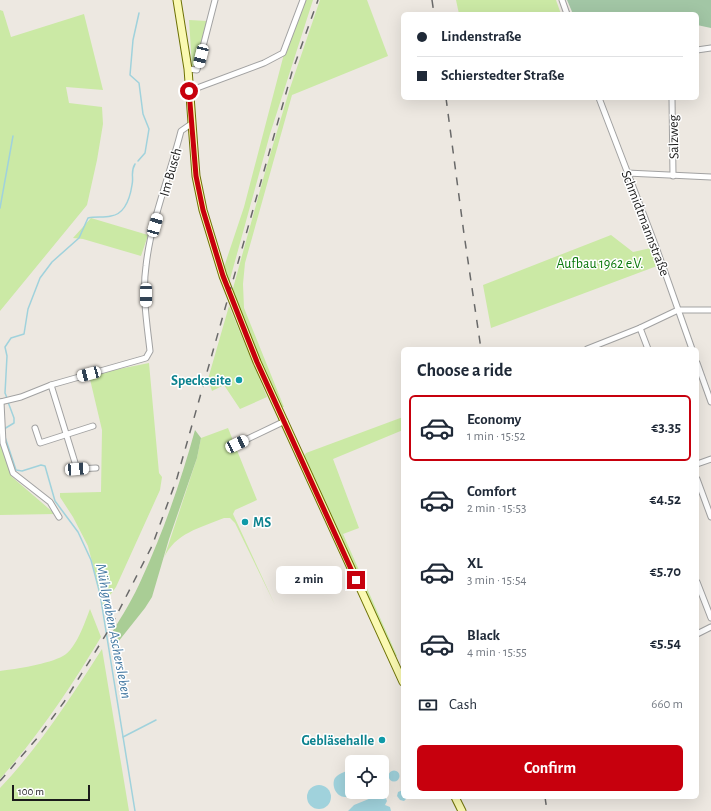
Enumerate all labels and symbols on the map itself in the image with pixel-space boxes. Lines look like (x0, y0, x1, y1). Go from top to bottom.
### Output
car (192, 43, 210, 69)
route start (180, 82, 198, 100)
street label: Salzweg (667, 114, 681, 159)
street label: Im Busch (157, 146, 185, 198)
street label: Schmidtmannstraße (619, 169, 672, 278)
car (146, 212, 164, 238)
park label: Aufbau 1962 e.V. (557, 257, 643, 271)
car (140, 283, 152, 307)
car (76, 365, 102, 383)
place label: Speckseite (171, 374, 231, 388)
marker: Speckseite (234, 375, 244, 385)
car (224, 433, 250, 455)
car (65, 462, 89, 476)
place label: MS (253, 516, 271, 530)
marker: MS (240, 517, 250, 527)
water label: Mühlgraben Aschersleben (93, 562, 134, 700)
callout: 2 min (276, 566, 342, 594)
route end (347, 571, 365, 589)
place label: Gebläsehalle (301, 734, 374, 748)
marker: Gebläsehalle (377, 735, 387, 745)
scale bar (12, 783, 90, 802)

